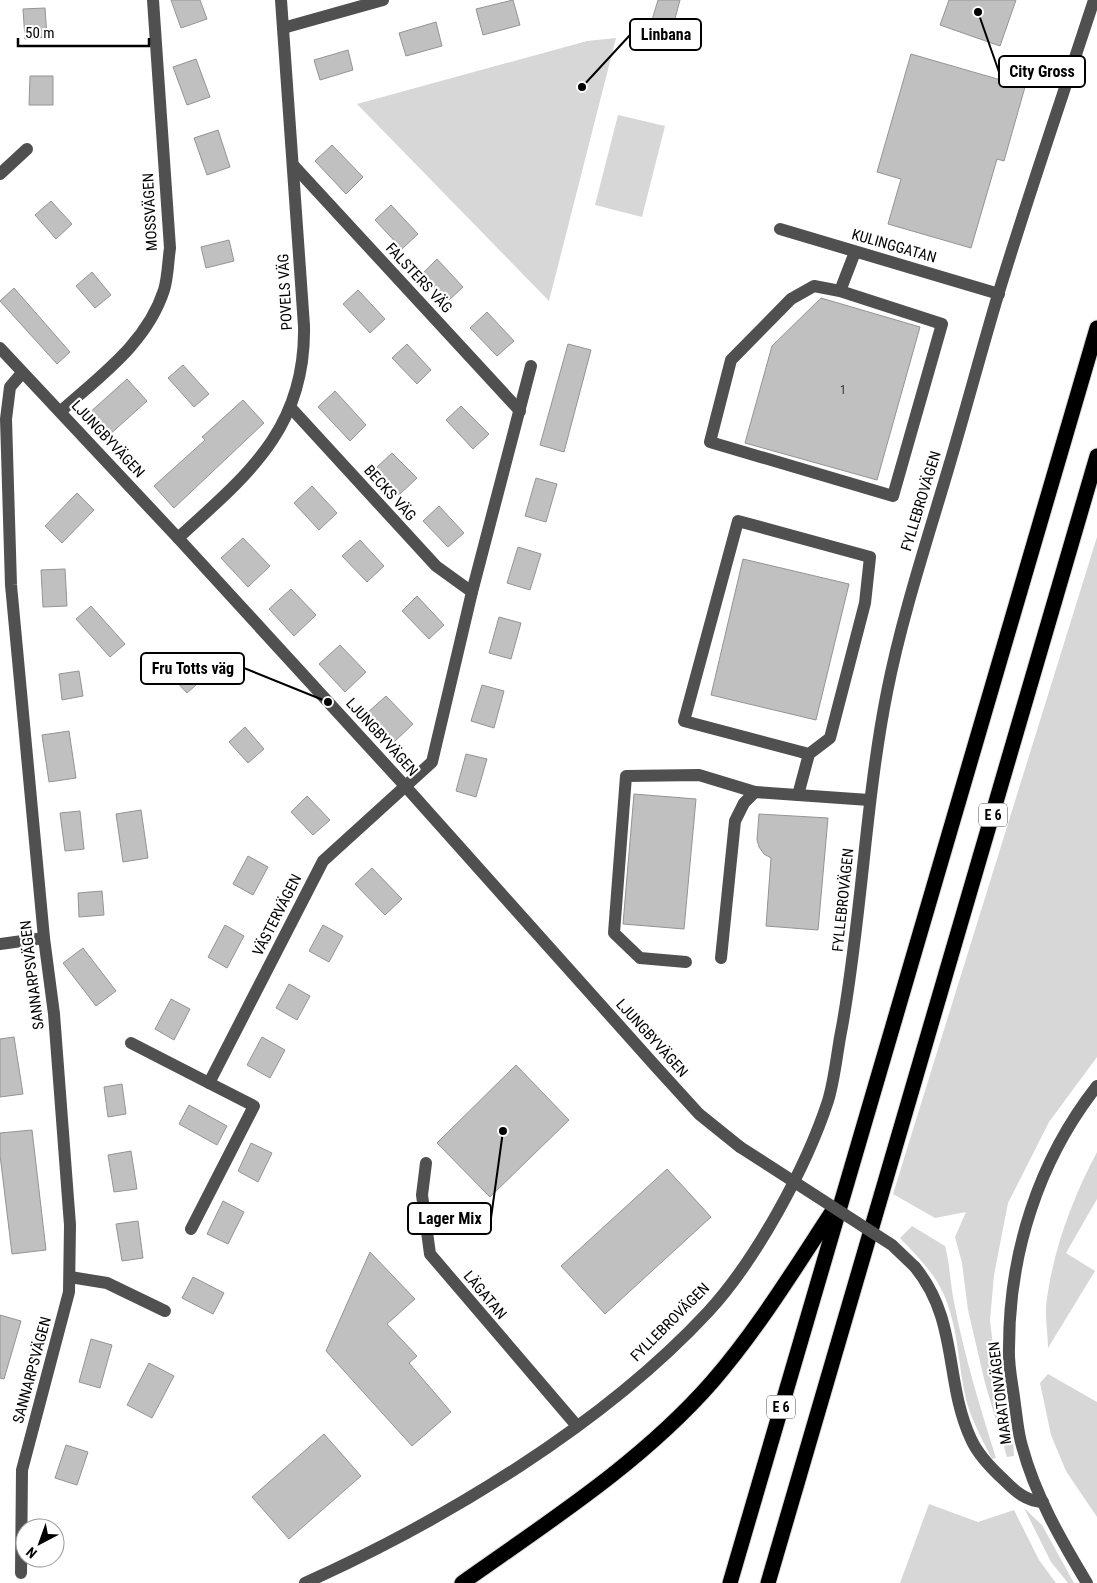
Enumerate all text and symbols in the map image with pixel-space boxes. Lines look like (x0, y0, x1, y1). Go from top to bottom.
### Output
scale bar (18, 15, 149, 47)
callout: Linbana (630, 19, 701, 50)
text: 50 m (25, 24, 55, 42)
text: Linbana (641, 25, 692, 44)
callout: City Gross (999, 56, 1085, 87)
text: City Gross (1009, 62, 1075, 81)
street label: MOSSVÄGEN (139, 173, 161, 251)
street label: KULINGGATAN (850, 225, 938, 267)
street label: FALSTERS VÄG (382, 239, 456, 317)
street label: POVELS VÄG (274, 253, 296, 331)
house number: 1 (840, 383, 846, 397)
street label: LJUNGBYVÄGEN (68, 397, 148, 481)
street label: FYLLEBROVÄGEN (897, 449, 945, 553)
street label: BECKS VÄG (360, 461, 420, 525)
callout: Fru Totts väg (141, 653, 244, 684)
text: Fru Totts väg (152, 659, 234, 678)
street label: LJUNGBYVÄGEN (342, 694, 422, 780)
road number: E 6 (979, 804, 1007, 826)
street label: FYLLEBROVÄGEN (829, 847, 857, 953)
street label: VÄSTERVÄGEN (249, 871, 305, 959)
street label: SANNARPSVÄGEN (16, 919, 48, 1031)
street label: LJUNGBYVÄGEN (612, 995, 692, 1081)
callout: Lager Mix (408, 1203, 491, 1234)
text: Lager Mix (418, 1209, 482, 1228)
street label: LÄGATAN (460, 1267, 510, 1323)
street label: FYLLEBROVÄGEN (627, 1279, 713, 1365)
street label: SANNARPSVÄGEN (9, 1315, 55, 1425)
street label: MARATONVÄGEN (985, 1340, 1015, 1446)
road number: E 6 (767, 1395, 795, 1418)
north arrow (15, 1518, 65, 1568)
text: N (23, 1544, 40, 1562)

